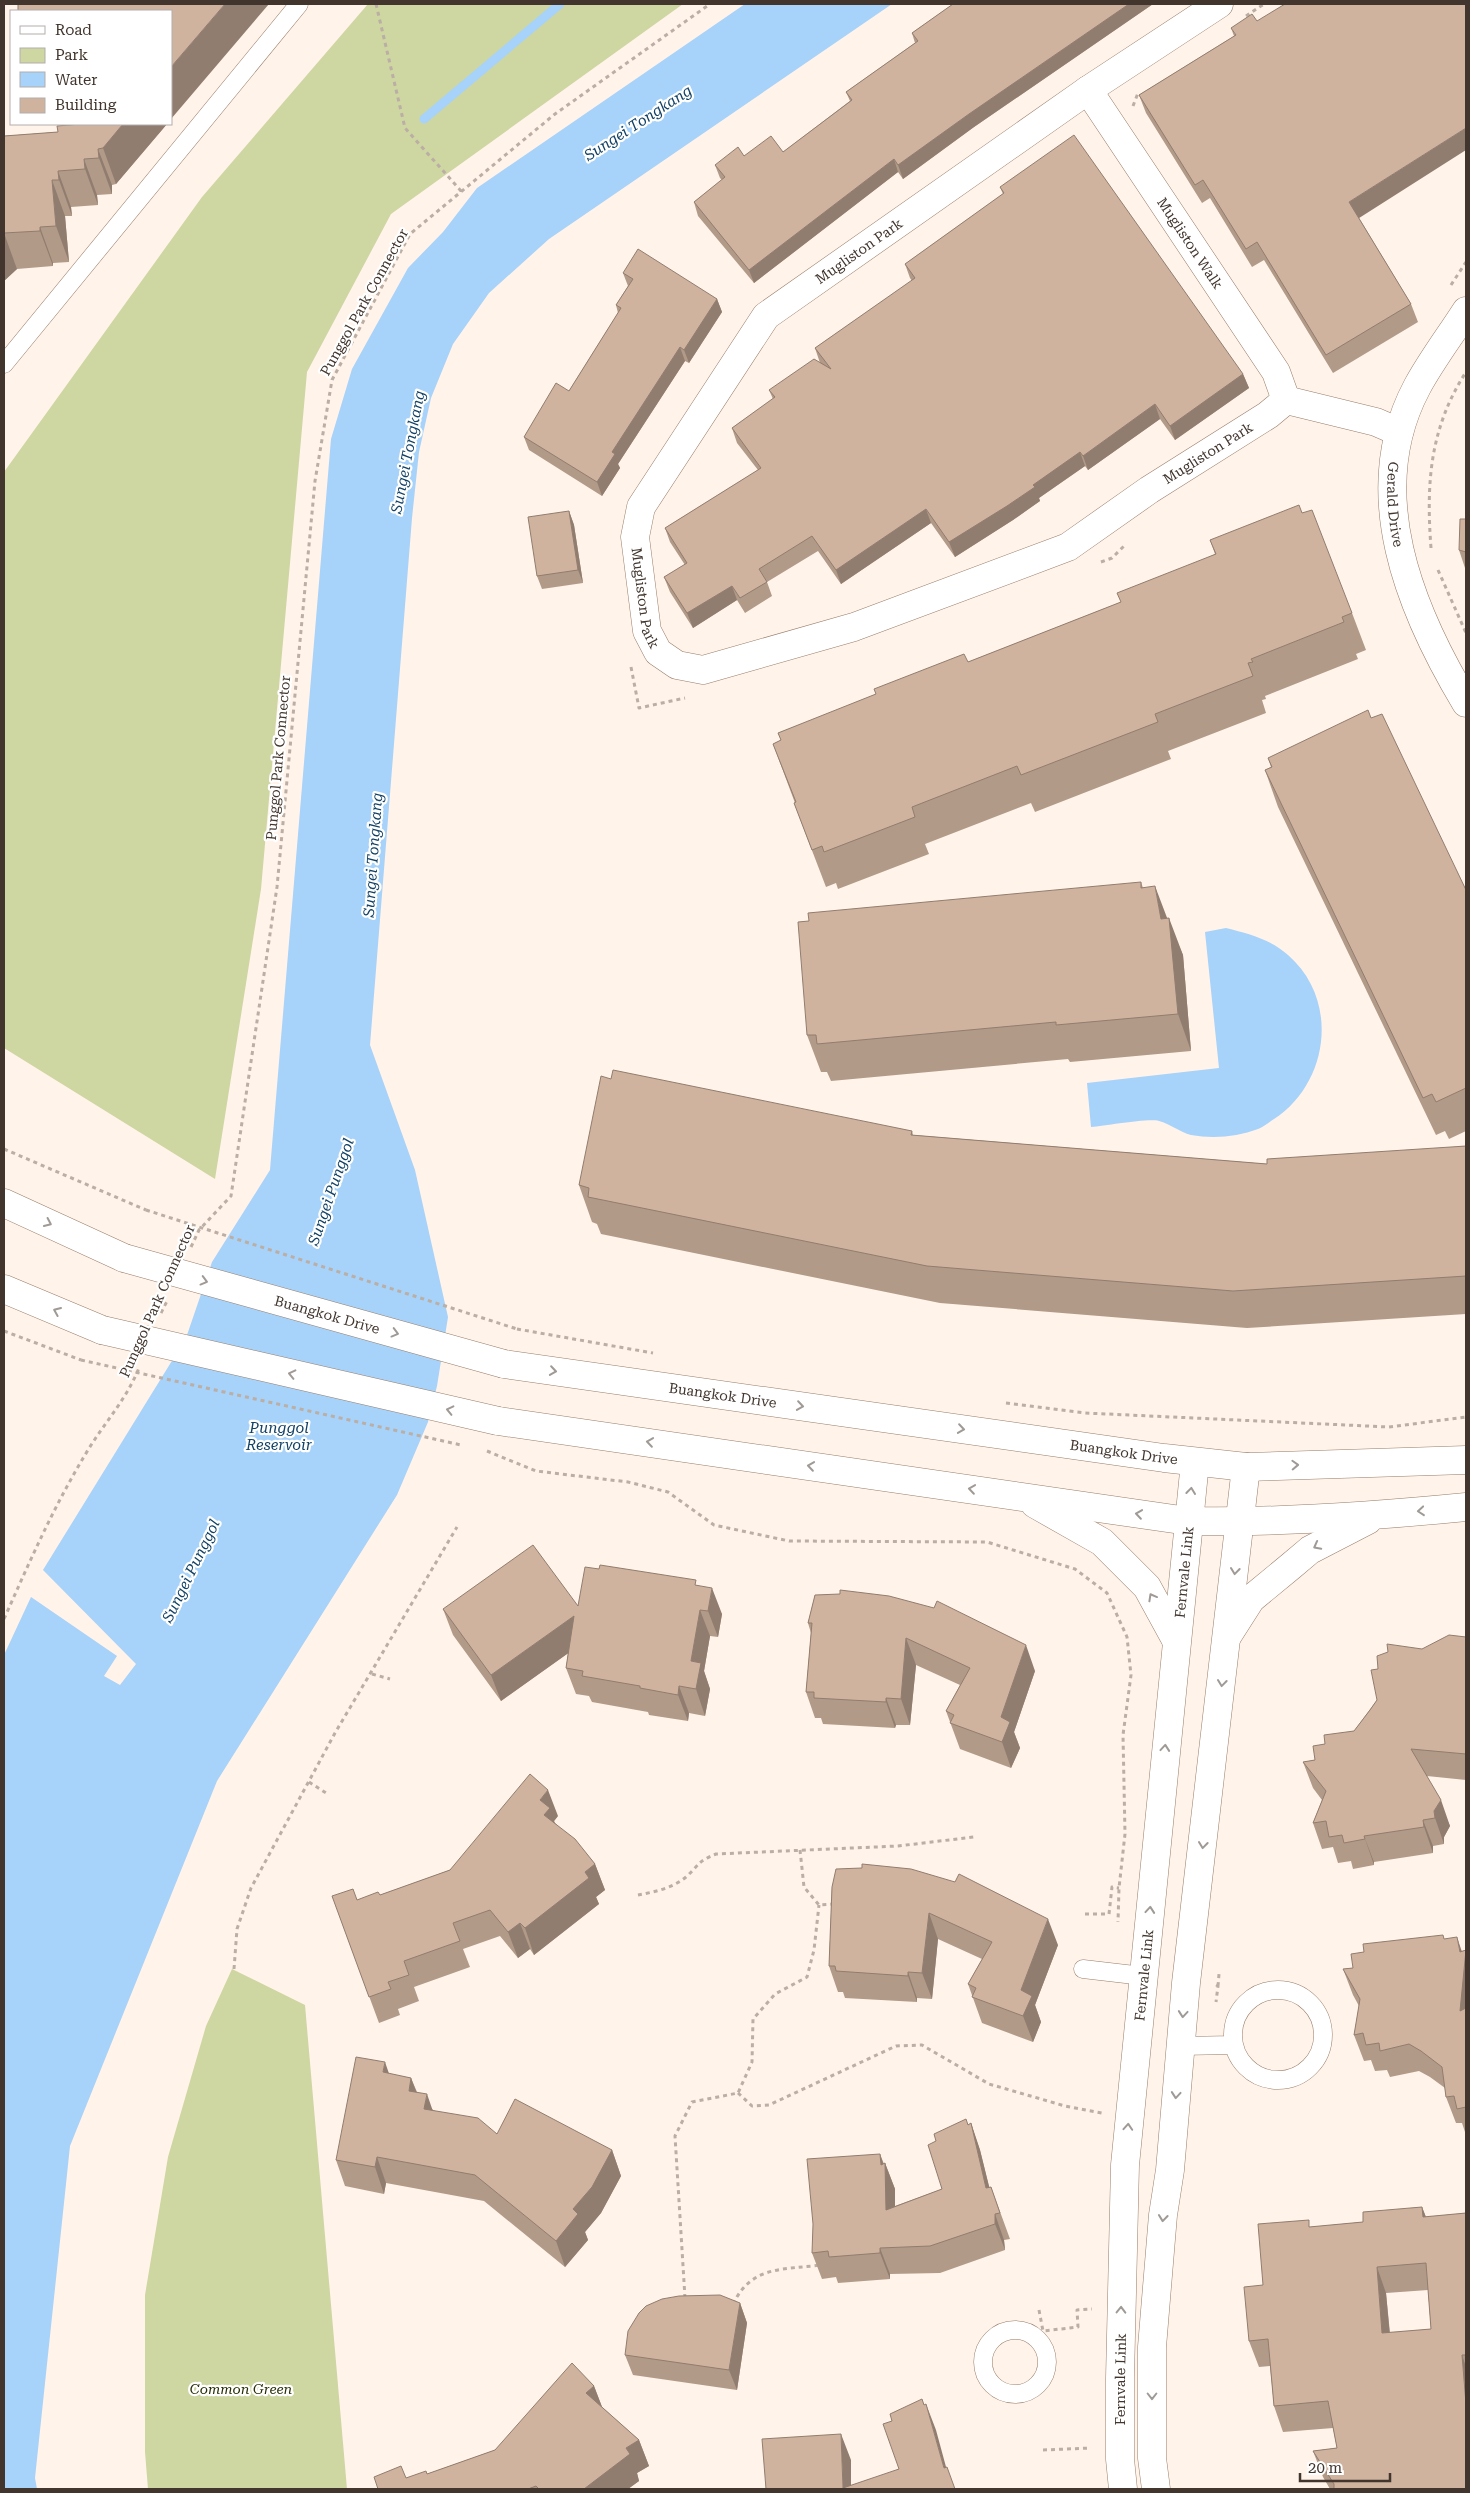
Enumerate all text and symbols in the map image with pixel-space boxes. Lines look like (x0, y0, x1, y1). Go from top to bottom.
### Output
legend (10, 10, 172, 125)
text: Road (55, 21, 92, 39)
text: Park (55, 46, 89, 64)
text: Water (55, 71, 97, 89)
water label: Sungei Tongkang (580, 81, 695, 165)
text: Building (55, 96, 117, 114)
street label: Mugliston Walk (1154, 194, 1226, 292)
street label: Mugliston Park (812, 215, 906, 287)
street label: Punggol Park Connector (317, 226, 411, 378)
water label: Sungei Tongkang (387, 389, 429, 516)
street label: Mugliston Park (1160, 419, 1256, 487)
street label: Gerald Drive (1384, 461, 1407, 549)
street label: Mugliston Park (628, 547, 663, 651)
street label: Punggol Park Connector (263, 675, 293, 841)
water label: Sungei Tongkang (360, 792, 386, 919)
water label: Sungei Punggol (304, 1136, 358, 1249)
one-way arrow (43, 1217, 52, 1228)
street label: Punggol Park Connector (116, 1222, 198, 1380)
one-way arrow (200, 1275, 208, 1285)
street label: Buangkok Drive (273, 1292, 382, 1337)
one-way arrow (53, 1307, 62, 1318)
one-way arrow (390, 1328, 398, 1338)
one-way arrow (548, 1365, 557, 1375)
one-way arrow (287, 1369, 296, 1379)
street label: Buangkok Drive (668, 1380, 778, 1411)
one-way arrow (796, 1400, 804, 1411)
one-way arrow (446, 1405, 455, 1416)
water label: Punggol Reservoir (245, 1419, 313, 1454)
one-way arrow (957, 1423, 965, 1433)
one-way arrow (646, 1437, 654, 1448)
street label: Buangkok Drive (1069, 1437, 1179, 1467)
one-way arrow (1291, 1460, 1299, 1471)
one-way arrow (807, 1461, 816, 1471)
one-way arrow (968, 1484, 976, 1495)
one-way arrow (1185, 1487, 1196, 1495)
one-way arrow (1417, 1505, 1425, 1516)
one-way arrow (1135, 1509, 1144, 1519)
water label: Sungei Punggol (158, 1516, 224, 1626)
street label: Fernvale Link (1172, 1525, 1197, 1619)
one-way arrow (1314, 1540, 1323, 1550)
one-way arrow (1230, 1567, 1241, 1575)
one-way arrow (1149, 1593, 1159, 1602)
one-way arrow (1217, 1679, 1228, 1687)
one-way arrow (1159, 1744, 1170, 1752)
one-way arrow (1198, 1841, 1209, 1849)
one-way arrow (1144, 1905, 1155, 1913)
street label: Fernvale Link (1131, 1928, 1156, 2022)
one-way arrow (1178, 2011, 1189, 2019)
one-way arrow (1171, 2091, 1182, 2099)
one-way arrow (1122, 2123, 1133, 2131)
one-way arrow (1158, 2214, 1169, 2222)
one-way arrow (1116, 2306, 1126, 2314)
street label: Fernvale Link (1112, 2333, 1129, 2425)
park label: Common Green (190, 2381, 292, 2397)
one-way arrow (1147, 2392, 1157, 2400)
scale bar (1300, 2450, 1390, 2482)
text: 20 m (1308, 2459, 1343, 2477)

